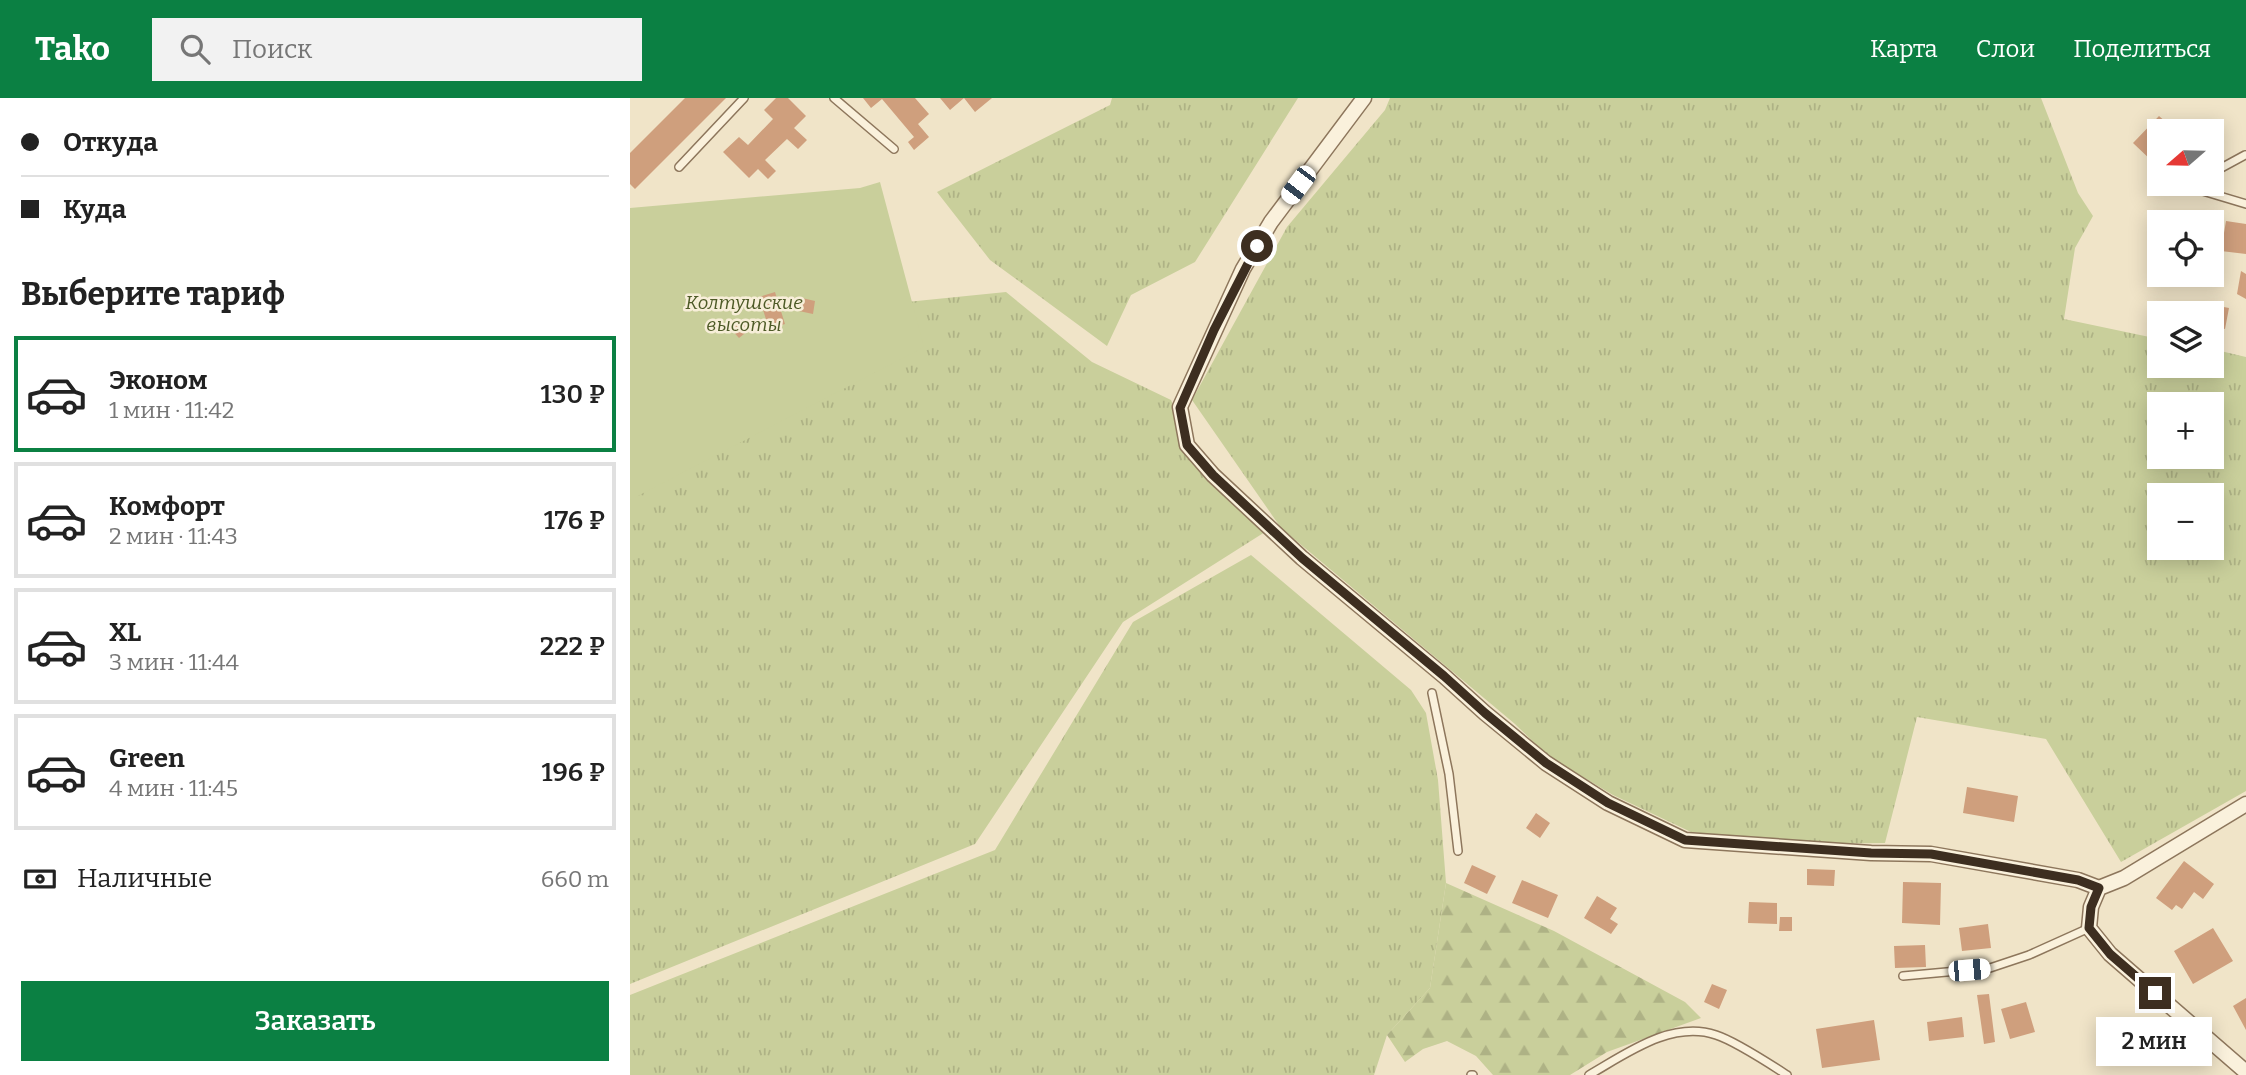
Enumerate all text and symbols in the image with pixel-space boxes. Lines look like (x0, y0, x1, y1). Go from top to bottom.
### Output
search box (152, 18, 642, 81)
text: Tako (35, 29, 110, 69)
icon: search (176, 30, 214, 68)
text: Поиск (232, 34, 312, 65)
text: Карта (1870, 35, 1938, 63)
text: Слои (1976, 35, 2035, 63)
text: Поделиться (2073, 35, 2211, 63)
north arrow (2147, 119, 2224, 196)
map controls (2147, 119, 2224, 560)
text: Откуда (63, 127, 158, 158)
car (1277, 162, 1320, 208)
text: Куда (63, 194, 126, 225)
button: locate (2147, 210, 2224, 287)
route start (1241, 230, 1273, 262)
text: Выберите тариф (21, 275, 285, 313)
park label: Колтушские высоты (685, 291, 803, 336)
button: layers (2147, 301, 2224, 378)
icon: car (25, 363, 88, 426)
text: Эконом (109, 365, 208, 396)
text: 130 ₽ (541, 379, 605, 410)
button: + (2147, 392, 2224, 469)
text: 1 мин · 11:42 (109, 396, 234, 424)
button: − (2147, 483, 2224, 560)
icon: car (25, 489, 88, 552)
text: Комфорт (109, 491, 225, 522)
text: 176 ₽ (544, 505, 605, 536)
text: 2 мин · 11:43 (109, 522, 238, 550)
icon: car (25, 615, 88, 678)
text: XL (109, 617, 141, 648)
text: 222 ₽ (540, 631, 605, 662)
text: 3 мин · 11:44 (109, 648, 239, 676)
icon: car (25, 741, 88, 804)
text: Green (109, 743, 185, 774)
text: 196 ₽ (541, 757, 605, 788)
text: 4 мин · 11:45 (109, 774, 238, 802)
icon: cash (21, 860, 59, 898)
text: Наличные (77, 863, 212, 894)
text: 660 m (541, 865, 609, 893)
car (1948, 958, 1991, 982)
route end (2139, 977, 2171, 1009)
button: Заказать (21, 981, 609, 1061)
callout: 2 мин (2097, 1018, 2213, 1066)
text: 2 мин (2121, 1027, 2187, 1055)

